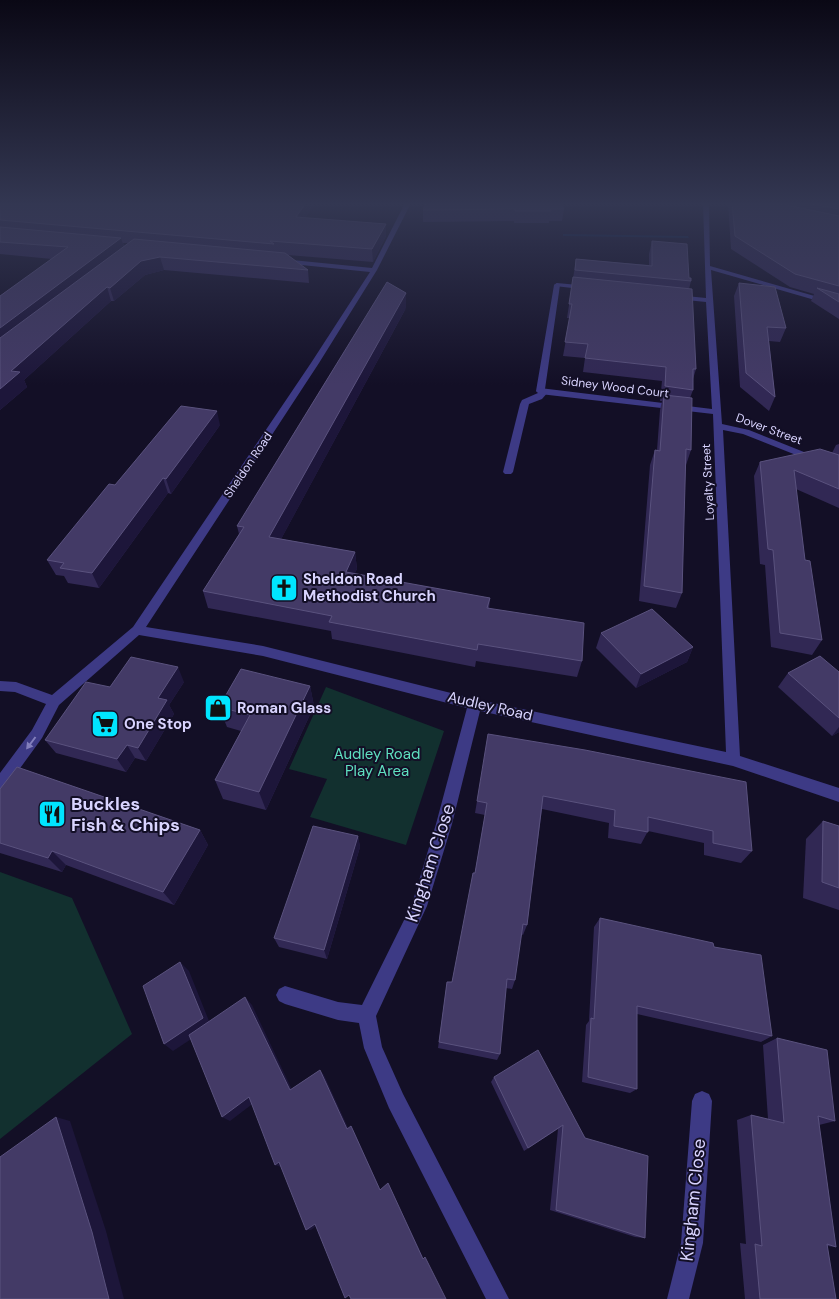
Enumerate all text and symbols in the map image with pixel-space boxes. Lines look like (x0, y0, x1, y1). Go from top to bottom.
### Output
street label: Sidney Wood Court (560, 372, 670, 402)
street label: Dover Street (734, 410, 805, 449)
street label: Sheldon Road (220, 429, 276, 501)
street label: Loyalty Street (698, 443, 718, 521)
place label: Sheldon Road Methodist Church (303, 569, 436, 606)
church icon: Sheldon Road Methodist Church (269, 573, 299, 603)
street label: Audley Road (446, 687, 534, 725)
shop icon: Roman Glass (203, 693, 233, 723)
place label: Roman Glass (237, 698, 331, 718)
supermarket icon: One Stop (90, 709, 120, 739)
place label: One Stop (124, 714, 192, 734)
one-way arrow (25, 736, 36, 749)
park label: Audley Road Play Area (334, 744, 420, 781)
place label: Buckles Fish & Chips (71, 792, 180, 837)
restaurant icon: Buckles Fish & Chips (37, 799, 67, 829)
street label: Kingham Close (400, 801, 460, 925)
street label: Kingham Close (675, 1138, 711, 1262)

